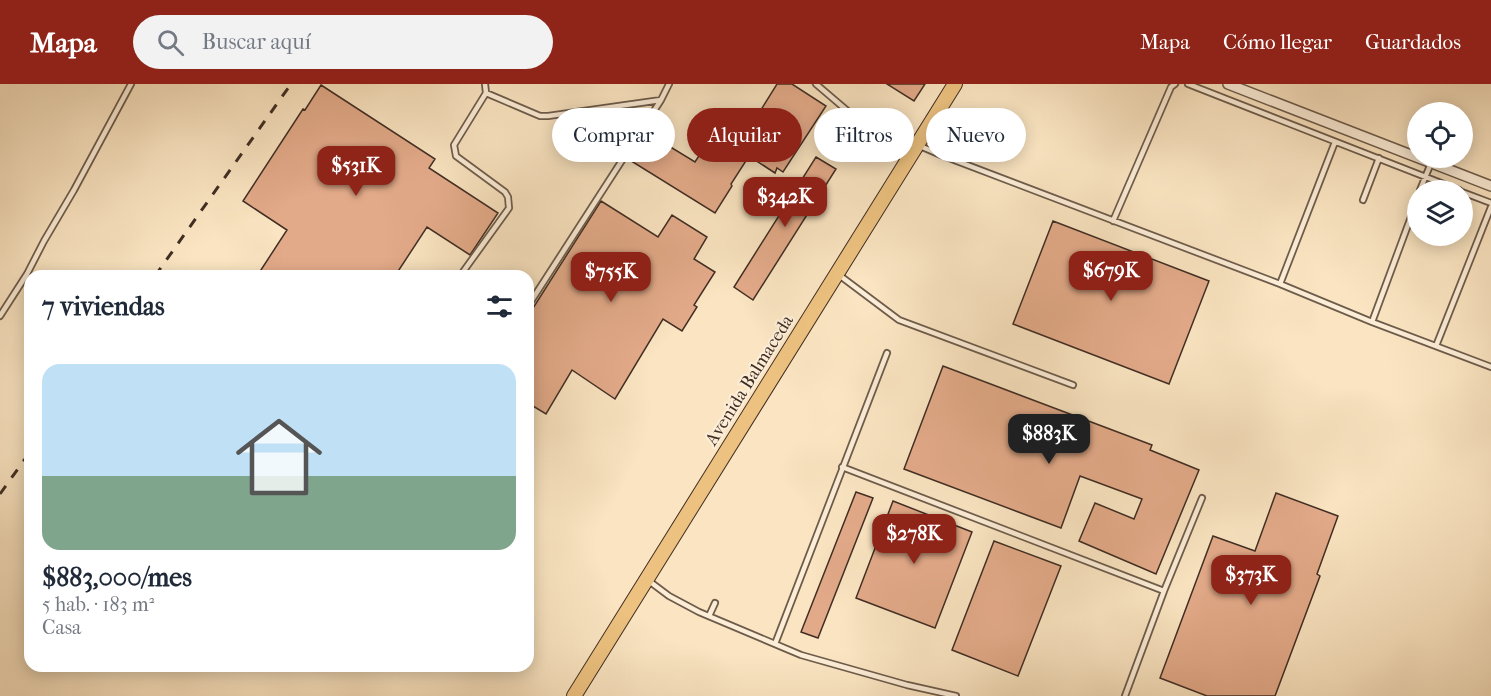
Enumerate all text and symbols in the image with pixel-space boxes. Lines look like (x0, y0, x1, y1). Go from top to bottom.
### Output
search box (133, 15, 553, 69)
text: Mapa (30, 26, 97, 59)
icon: search (154, 26, 187, 59)
text: Buscar aquí (202, 29, 311, 55)
text: Mapa (1140, 30, 1190, 54)
text: Cómo llegar (1223, 30, 1332, 54)
text: Guardados (1365, 30, 1461, 54)
map controls (1407, 102, 1473, 246)
button: locate (1407, 102, 1473, 168)
chip: Comprar (552, 108, 675, 162)
chip: Alquilar (687, 108, 802, 162)
chip: Filtros (814, 108, 914, 162)
chip: Nuevo (926, 108, 1026, 162)
pin: $531K (314, 146, 398, 197)
text: $531K (331, 154, 381, 177)
pin: $342K (743, 177, 827, 228)
button: layers (1407, 180, 1473, 246)
text: $342K (757, 185, 813, 208)
pin: $679K (1069, 251, 1153, 302)
pin: $755K (569, 252, 653, 303)
text: $679K (1083, 259, 1139, 282)
text: $755K (585, 260, 637, 283)
icon: filters (483, 290, 516, 323)
text: 7 viviendas (42, 291, 165, 322)
street label: Avenida Balmaceda (700, 311, 798, 450)
icon: home (225, 403, 333, 511)
pin: $883K (1007, 414, 1091, 465)
text: $883K (1022, 422, 1076, 445)
pin: $278K (872, 514, 956, 565)
text: $278K (886, 522, 942, 545)
pin: $373K (1209, 555, 1293, 606)
text: $883,000/mes (42, 562, 192, 593)
text: $373K (1225, 563, 1277, 586)
text: 5 hab. · 183 m² (42, 593, 154, 616)
text: Casa (42, 616, 81, 639)

